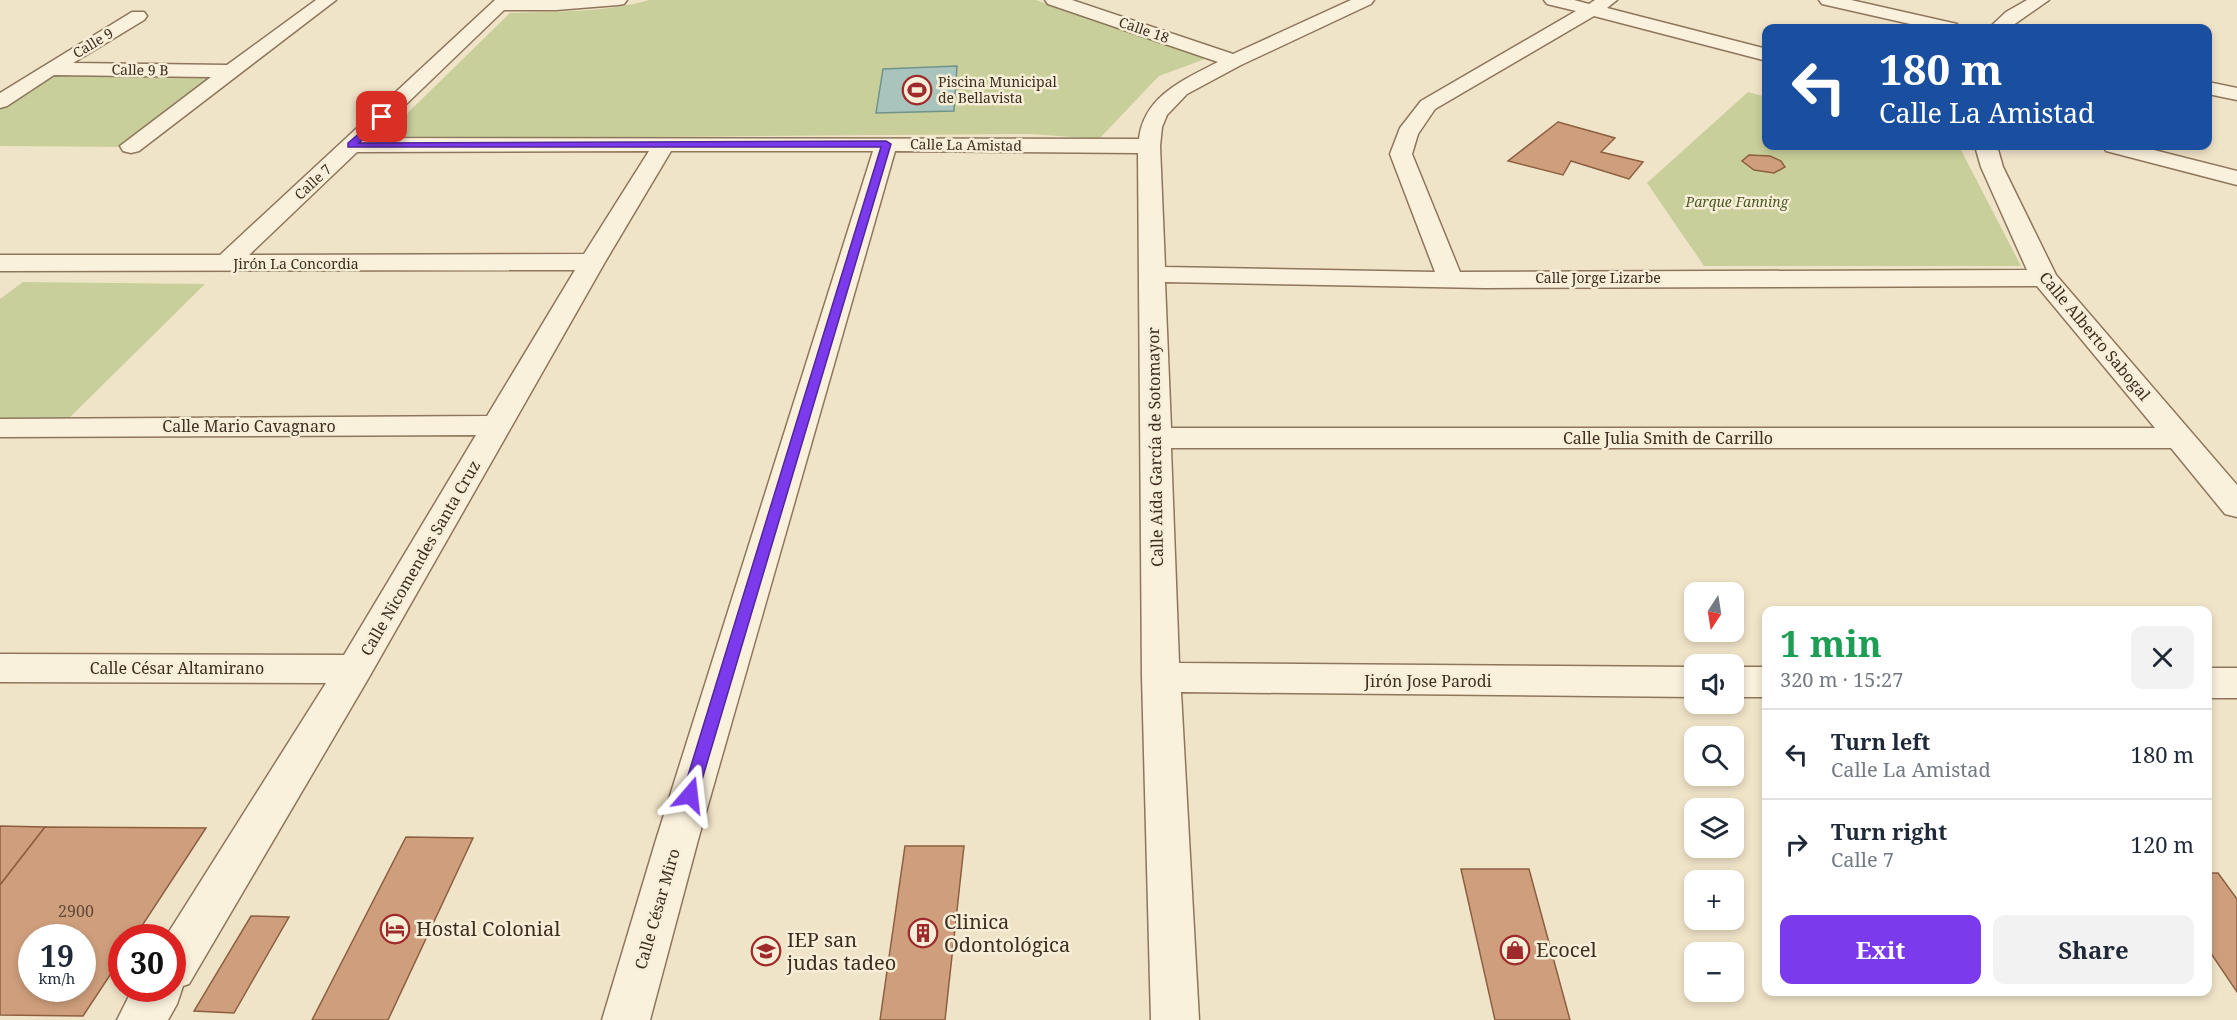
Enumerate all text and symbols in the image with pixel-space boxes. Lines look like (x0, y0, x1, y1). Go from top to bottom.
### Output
street label: Calle 18 (1117, 12, 1172, 47)
street label: Calle 9 (69, 23, 117, 62)
text: 180 m (1879, 40, 2003, 97)
icon: left (1780, 48, 1858, 126)
street label: Calle 9 B (111, 60, 169, 79)
place label: Piscina Municipal de Bellavista (938, 72, 1058, 107)
sports icon: Piscina Municipal de Bellavista (901, 74, 933, 106)
pin (356, 91, 407, 142)
text: Calle La Amistad (1879, 94, 2095, 131)
icon: arrive (365, 100, 398, 133)
street label: Calle La Amistad (910, 134, 1022, 155)
street label: Calle 7 (290, 160, 335, 204)
park label: Parque Fanning (1685, 192, 1790, 211)
street label: Jirón La Concordia (232, 254, 359, 273)
street label: Calle Alberto Sabogal (2035, 267, 2156, 405)
street label: Calle Jorge Lizarbe (1535, 268, 1661, 287)
street label: Calle Aída García de Sotomayor (1142, 326, 1168, 567)
street label: Calle Mario Cavagnaro (162, 415, 336, 437)
street label: Calle Julia Smith de Carrillo (1563, 427, 1773, 449)
street label: Calle Nicomendes Santa Cruz (355, 456, 485, 660)
north arrow (1684, 582, 1744, 642)
map controls (1684, 582, 1744, 1002)
text: 1 min (1780, 619, 1882, 668)
button: close (2131, 626, 2194, 689)
button: sound (1684, 654, 1744, 714)
street label: Calle César Altamirano (90, 657, 264, 679)
text: 320 m · 15:27 (1780, 666, 1903, 693)
street label: Jirón Jose Parodi (1363, 670, 1492, 692)
button: search (1684, 726, 1744, 786)
text: Turn left (1831, 726, 1930, 756)
icon: left (1780, 738, 1813, 771)
text: 180 m (2131, 739, 2194, 769)
text: Calle La Amistad (1831, 756, 1991, 783)
position arrow (658, 763, 722, 827)
button: layers (1684, 798, 1744, 858)
text: Turn right (1831, 816, 1947, 846)
icon: right (1780, 828, 1813, 861)
text: 120 m (2131, 829, 2194, 859)
street label: Calle César Miro (629, 846, 685, 972)
text: Calle 7 (1831, 846, 1894, 873)
button: + (1684, 870, 1744, 930)
house number: 2900 (58, 900, 94, 922)
place label: Clinica Odontológica (944, 908, 1070, 958)
hotel icon: Hostal Colonial (379, 913, 411, 945)
place label: Hostal Colonial (416, 915, 560, 942)
button: Exit (1780, 915, 1981, 984)
button: Share (1993, 915, 2194, 984)
building icon: Clinica Odontológica (907, 917, 939, 949)
speed limit sign: 30 (108, 924, 186, 1002)
place label: IEP san judas tadeo (786, 926, 896, 976)
shop icon: Ecocel (1499, 934, 1531, 966)
text: 19 (40, 935, 74, 976)
school or university icon: IEP san judas tadeo (750, 935, 782, 967)
place label: Ecocel (1536, 936, 1597, 963)
button: − (1684, 942, 1744, 1002)
text: km/h (39, 968, 75, 988)

